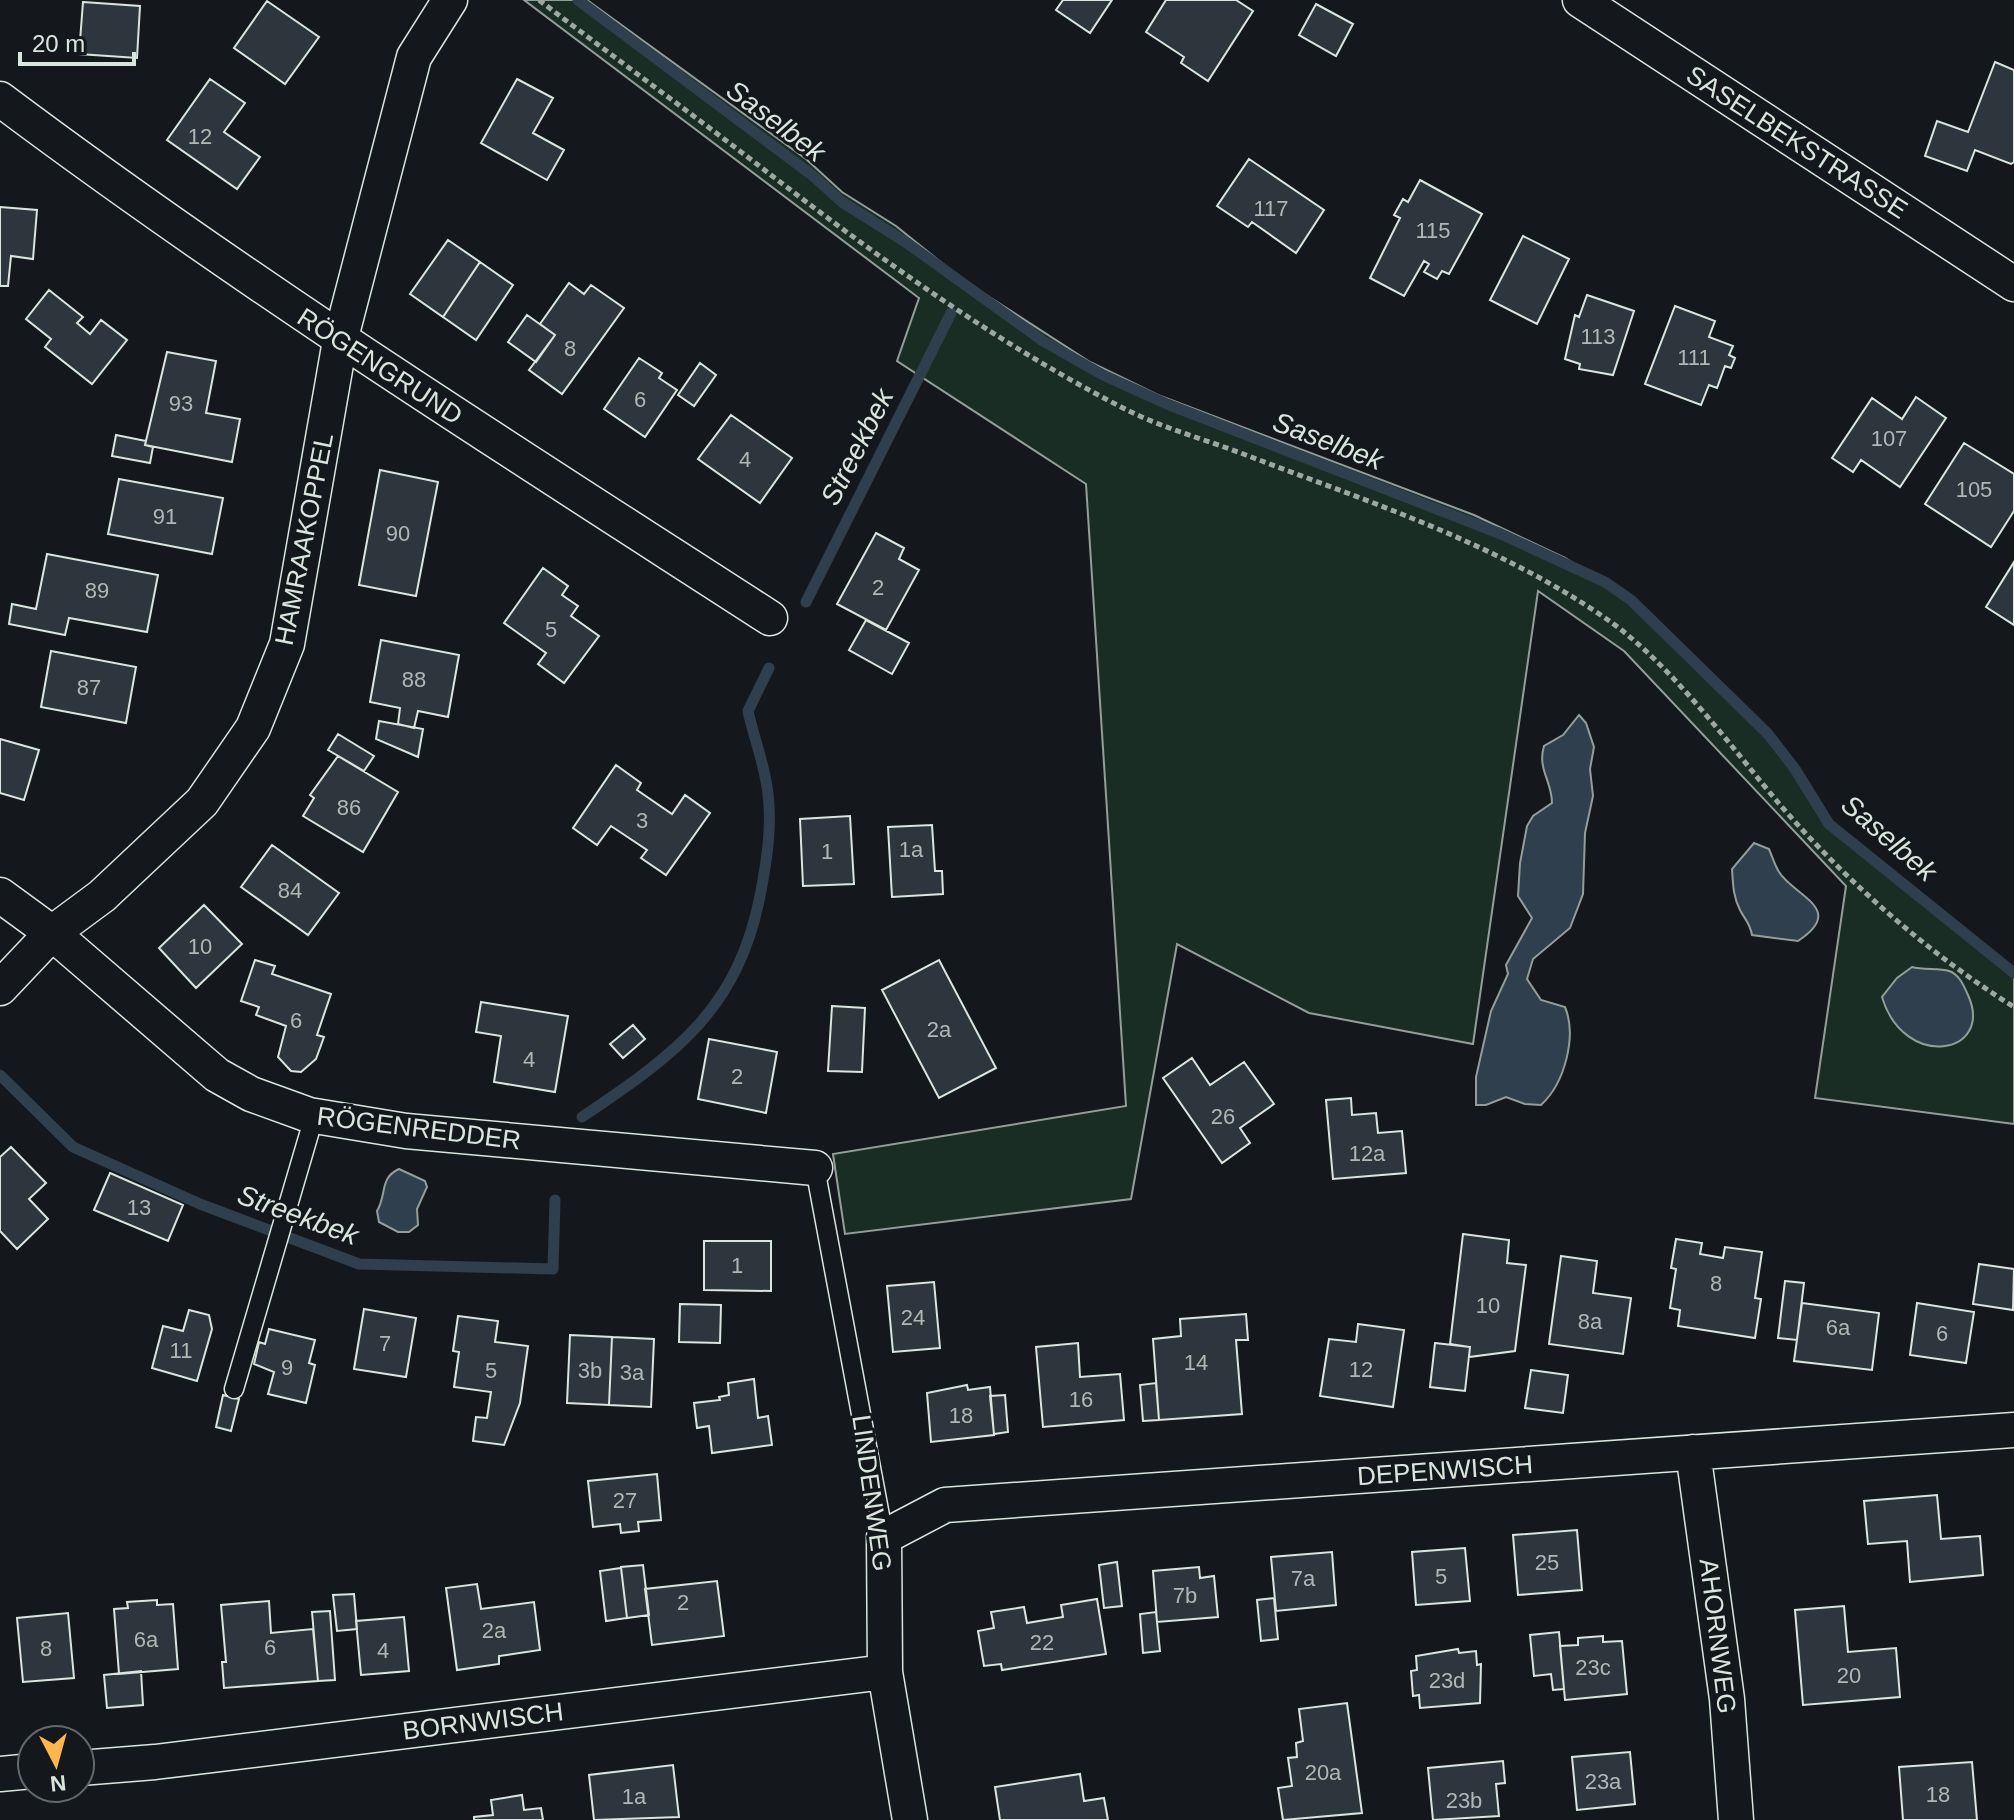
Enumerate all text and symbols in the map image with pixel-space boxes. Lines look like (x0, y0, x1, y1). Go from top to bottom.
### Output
scale bar (20, 16, 134, 66)
text: 20 m (32, 30, 85, 57)
street label: SASELBEKSTRASSE (1681, 59, 1913, 225)
water label: Saselbek (721, 74, 833, 169)
house number: 12 (188, 124, 212, 149)
house number: 117 (1253, 196, 1289, 221)
house number: 115 (1415, 218, 1451, 243)
street label: RÖGENGRUND (292, 301, 468, 431)
house number: 113 (1580, 324, 1616, 349)
house number: 8 (564, 336, 576, 361)
house number: 111 (1677, 345, 1711, 370)
water label: Streekbek (815, 382, 900, 510)
house number: 6 (634, 387, 646, 412)
house number: 93 (169, 391, 193, 416)
water label: Saselbek (1269, 406, 1389, 477)
house number: 107 (1871, 426, 1907, 451)
street label: HAMRAAKOPPEL (269, 430, 339, 648)
house number: 4 (739, 447, 751, 472)
house number: 105 (1956, 477, 1992, 502)
house number: 91 (153, 504, 177, 529)
house number: 90 (386, 521, 410, 546)
house number: 2 (872, 575, 884, 600)
house number: 89 (85, 578, 109, 603)
house number: 5 (545, 617, 557, 642)
house number: 88 (402, 667, 426, 692)
house number: 87 (77, 675, 101, 700)
water label: Saselbek (1835, 789, 1944, 889)
house number: 86 (337, 795, 361, 820)
house number: 3 (636, 808, 648, 833)
house number: 1a (899, 837, 924, 862)
house number: 1 (821, 839, 833, 864)
house number: 84 (278, 878, 302, 903)
house number: 10 (188, 934, 212, 959)
house number: 6 (290, 1008, 302, 1033)
house number: 2a (927, 1017, 952, 1042)
house number: 4 (523, 1047, 535, 1072)
house number: 2 (731, 1064, 743, 1089)
street label: RÖGENREDDER (315, 1101, 523, 1155)
house number: 26 (1211, 1104, 1235, 1129)
house number: 12a (1349, 1141, 1386, 1166)
water label: Streekbek (233, 1179, 364, 1252)
house number: 13 (127, 1195, 151, 1220)
house number: 1 (731, 1253, 743, 1278)
house number: 8 (1710, 1271, 1722, 1296)
house number: 10 (1476, 1293, 1500, 1318)
house number: 24 (901, 1305, 925, 1330)
house number: 8a (1578, 1309, 1603, 1334)
house number: 6a (1826, 1315, 1851, 1340)
house number: 6 (1936, 1321, 1948, 1346)
house number: 7 (379, 1331, 391, 1356)
house number: 11 (170, 1338, 192, 1363)
house number: 14 (1184, 1350, 1208, 1375)
house number: 9 (281, 1355, 293, 1380)
house number: 12 (1349, 1357, 1373, 1382)
house number: 5 (485, 1358, 497, 1383)
house number: 3b (578, 1358, 602, 1383)
house number: 3a (620, 1360, 645, 1385)
house number: 16 (1069, 1387, 1093, 1412)
house number: 18 (949, 1403, 973, 1428)
street label: LINDENWEG (846, 1413, 898, 1573)
street label: DEPENWISCH (1356, 1449, 1534, 1491)
house number: 27 (613, 1488, 637, 1513)
house number: 25 (1535, 1550, 1559, 1575)
street label: AHORNWEG (1694, 1557, 1742, 1715)
house number: 5 (1435, 1564, 1447, 1589)
house number: 7a (1291, 1566, 1316, 1591)
house number: 7b (1173, 1583, 1197, 1608)
house number: 2 (677, 1590, 689, 1615)
house number: 2a (482, 1618, 507, 1643)
house number: 6a (134, 1627, 159, 1652)
house number: 22 (1030, 1630, 1054, 1655)
house number: 6 (264, 1635, 276, 1660)
house number: 8 (40, 1636, 52, 1661)
house number: 4 (377, 1638, 389, 1663)
house number: 23c (1575, 1655, 1611, 1680)
house number: 20 (1837, 1663, 1861, 1688)
house number: 23d (1429, 1668, 1465, 1693)
street label: BORNWISCH (401, 1696, 565, 1746)
north arrow (16, 1724, 96, 1804)
house number: 20a (1305, 1760, 1342, 1785)
house number: 23a (1585, 1769, 1622, 1794)
text: N (49, 1770, 67, 1797)
house number: 18 (1926, 1782, 1950, 1807)
house number: 1a (622, 1784, 647, 1809)
house number: 23b (1446, 1788, 1482, 1813)

